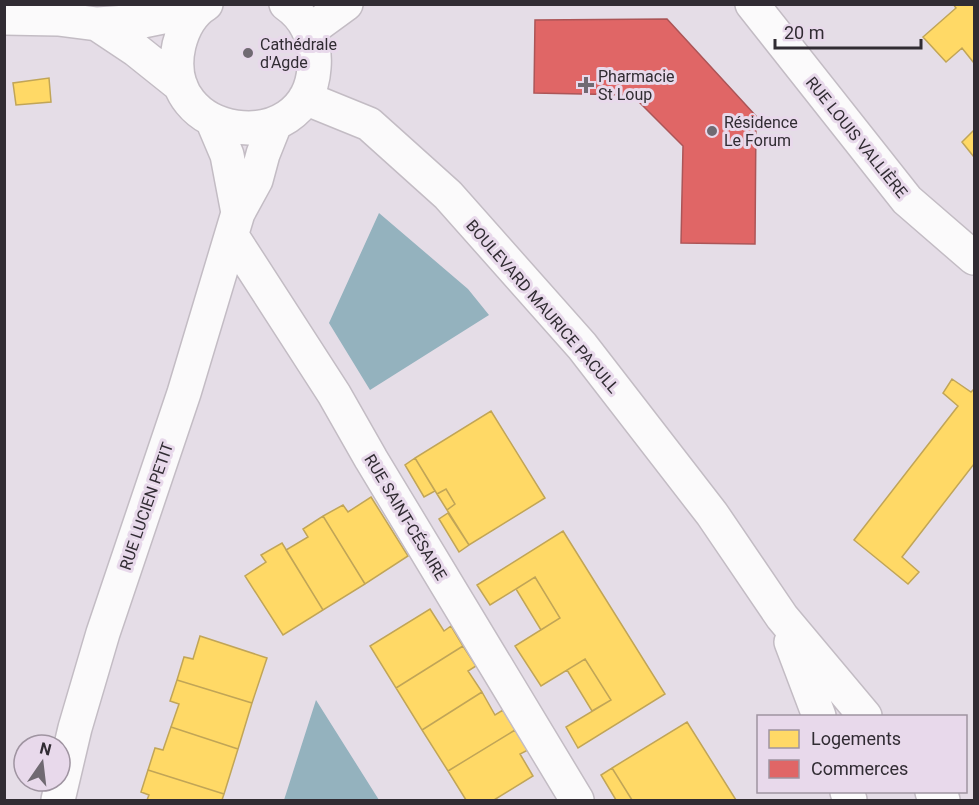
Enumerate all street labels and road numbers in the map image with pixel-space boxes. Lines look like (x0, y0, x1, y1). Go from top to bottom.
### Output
street label: RUE LOUIS VALLIÈRE (802, 73, 911, 202)
street label: BOULEVARD MAURICE PACULL (462, 216, 623, 397)
street label: RUE LUCIEN PETIT (116, 439, 177, 572)
street label: RUE SAINT-CÉSAIRE (360, 451, 451, 584)

